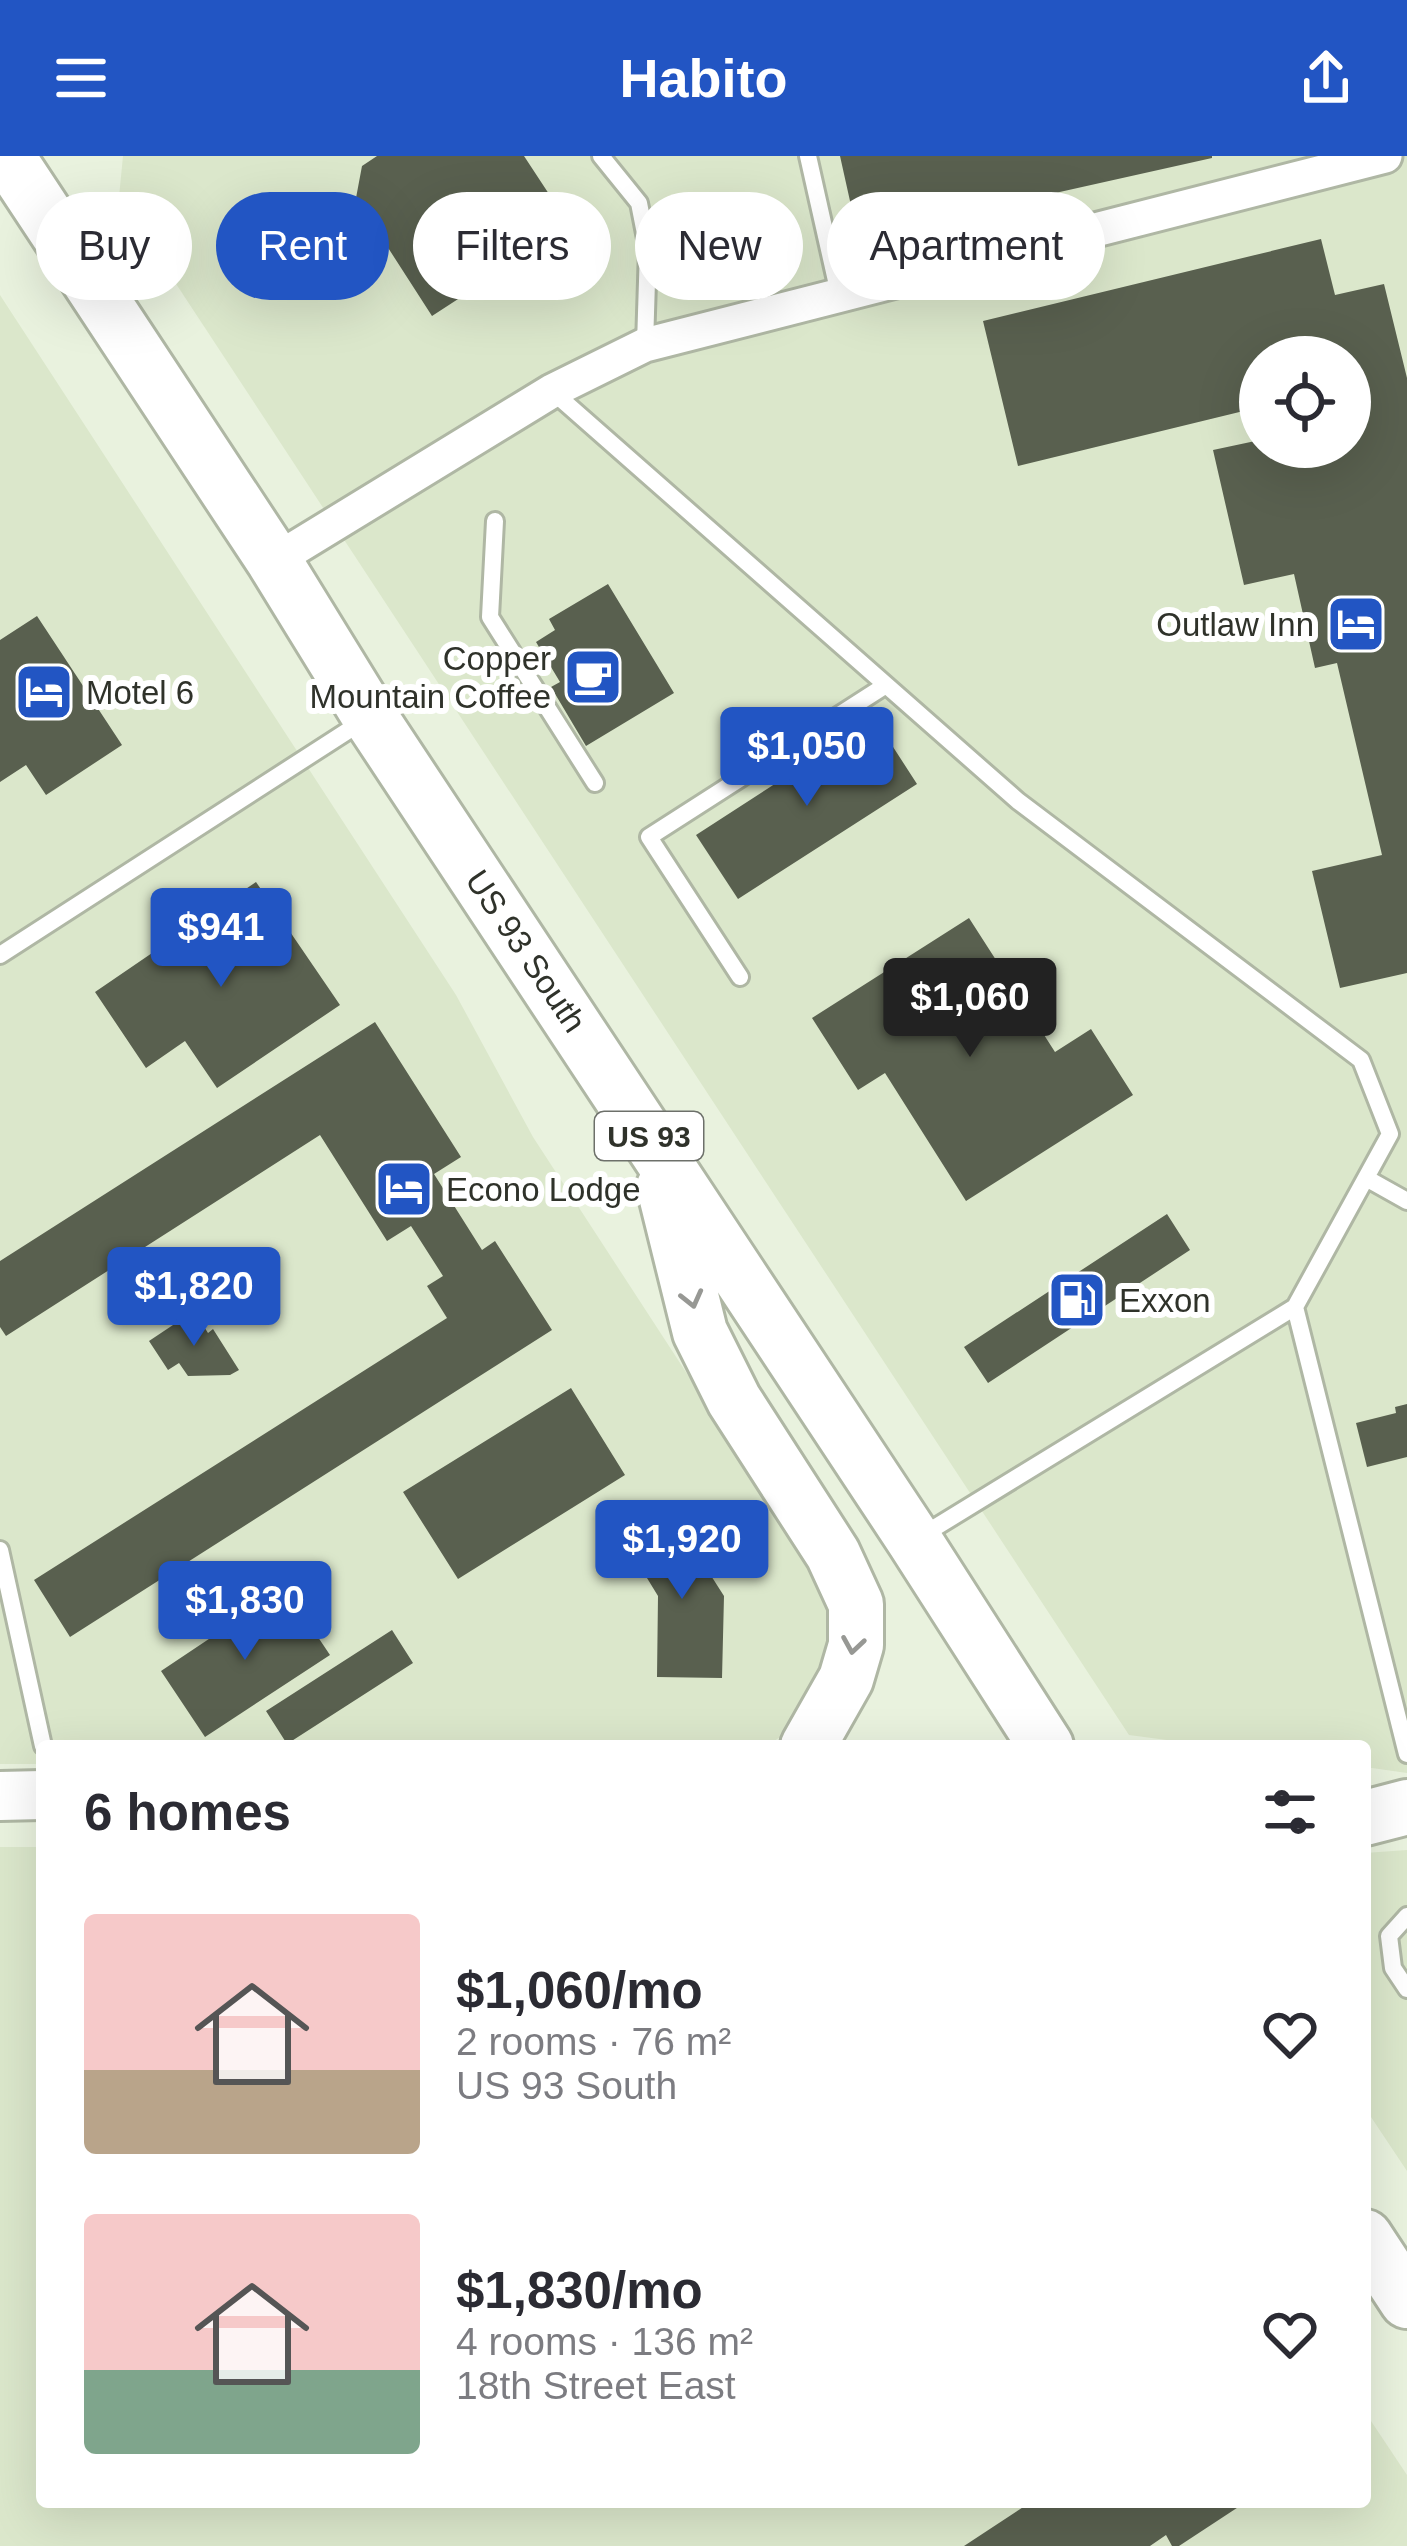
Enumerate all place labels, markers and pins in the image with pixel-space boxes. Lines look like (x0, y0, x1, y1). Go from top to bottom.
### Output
hotel icon: Outlaw Inn (1325, 593, 1387, 655)
place label: Outlaw Inn (1156, 606, 1314, 643)
place label: Copper Mountain Coffee (309, 640, 551, 715)
cafe icon: Copper Mountain Coffee (562, 646, 624, 708)
hotel icon: Motel 6 (13, 661, 75, 723)
place label: Motel 6 (86, 674, 194, 711)
pin: $1,050 (709, 707, 905, 809)
pin: $941 (150, 888, 292, 990)
pin: $1,060 (872, 958, 1068, 1060)
hotel icon: Econo Lodge (373, 1158, 435, 1220)
place label: Econo Lodge (446, 1171, 641, 1208)
pin: $1,820 (96, 1247, 292, 1349)
fuel station icon: Exxon (1046, 1269, 1108, 1331)
place label: Exxon (1119, 1282, 1211, 1319)
pin: $1,920 (584, 1500, 780, 1602)
pin: $1,830 (147, 1561, 343, 1663)

